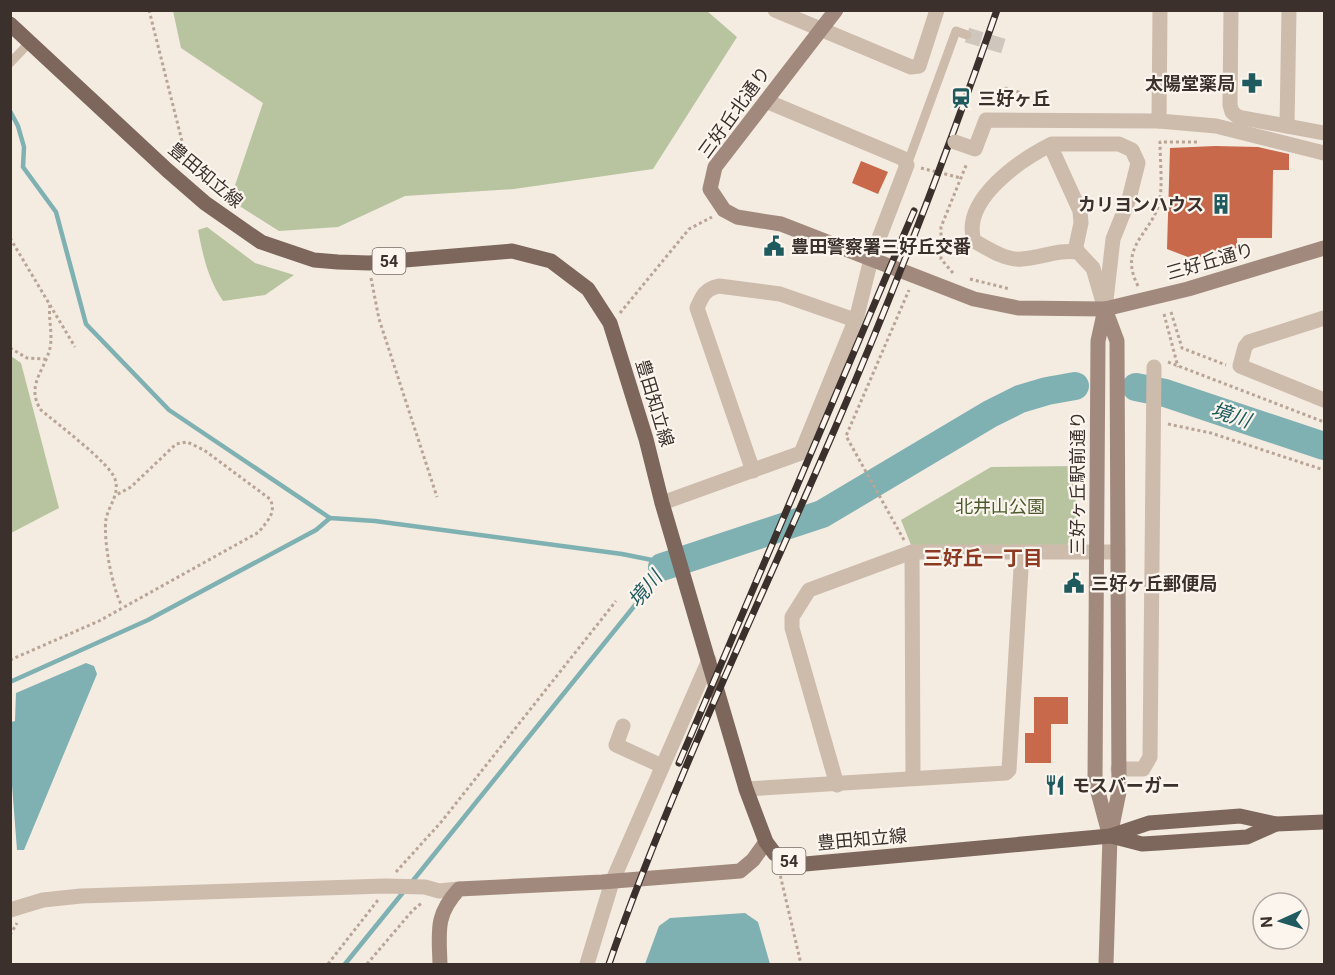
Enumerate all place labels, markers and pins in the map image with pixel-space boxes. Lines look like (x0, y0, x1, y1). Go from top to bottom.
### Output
pharmacy icon: 太陽堂薬局 (1240, 71, 1264, 95)
place label: 太陽堂薬局 (1145, 73, 1235, 94)
station icon: 三好ヶ丘 (949, 86, 973, 110)
place label: 三好ヶ丘 (978, 88, 1050, 109)
building icon: カリヨンハウス (1209, 192, 1233, 216)
place label: カリヨンハウス (1078, 194, 1204, 215)
public building icon: 豊田警察署三好丘交番 (762, 234, 786, 258)
place label: 豊田警察署三好丘交番 (791, 236, 971, 257)
public building icon: 三好ヶ丘郵便局 (1062, 571, 1086, 595)
place label: 三好ヶ丘郵便局 (1091, 573, 1217, 594)
restaurant icon: モスバーガー (1043, 773, 1067, 797)
place label: モスバーガー (1072, 775, 1180, 796)

